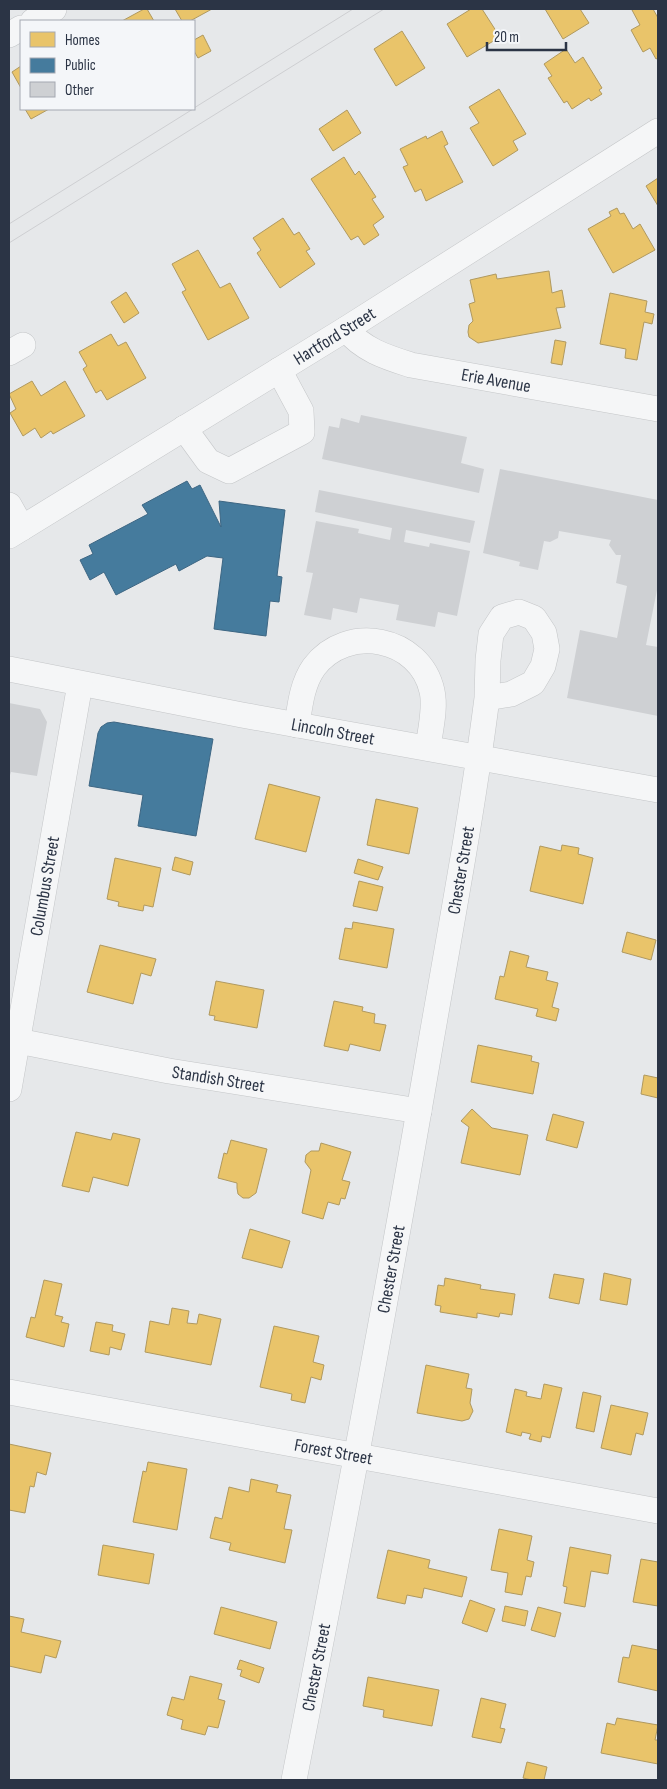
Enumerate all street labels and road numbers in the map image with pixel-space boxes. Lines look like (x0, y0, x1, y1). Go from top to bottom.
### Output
street label: Hartford Street (290, 303, 380, 370)
street label: Erie Avenue (460, 364, 532, 397)
street label: Lincoln Street (290, 714, 377, 750)
street label: Chester Street (443, 824, 479, 916)
street label: Columbus Street (26, 834, 64, 938)
street label: Standish Street (170, 1062, 267, 1097)
street label: Chester Street (373, 1223, 410, 1315)
street label: Forest Street (293, 1435, 375, 1470)
street label: Chester Street (298, 1621, 335, 1713)

